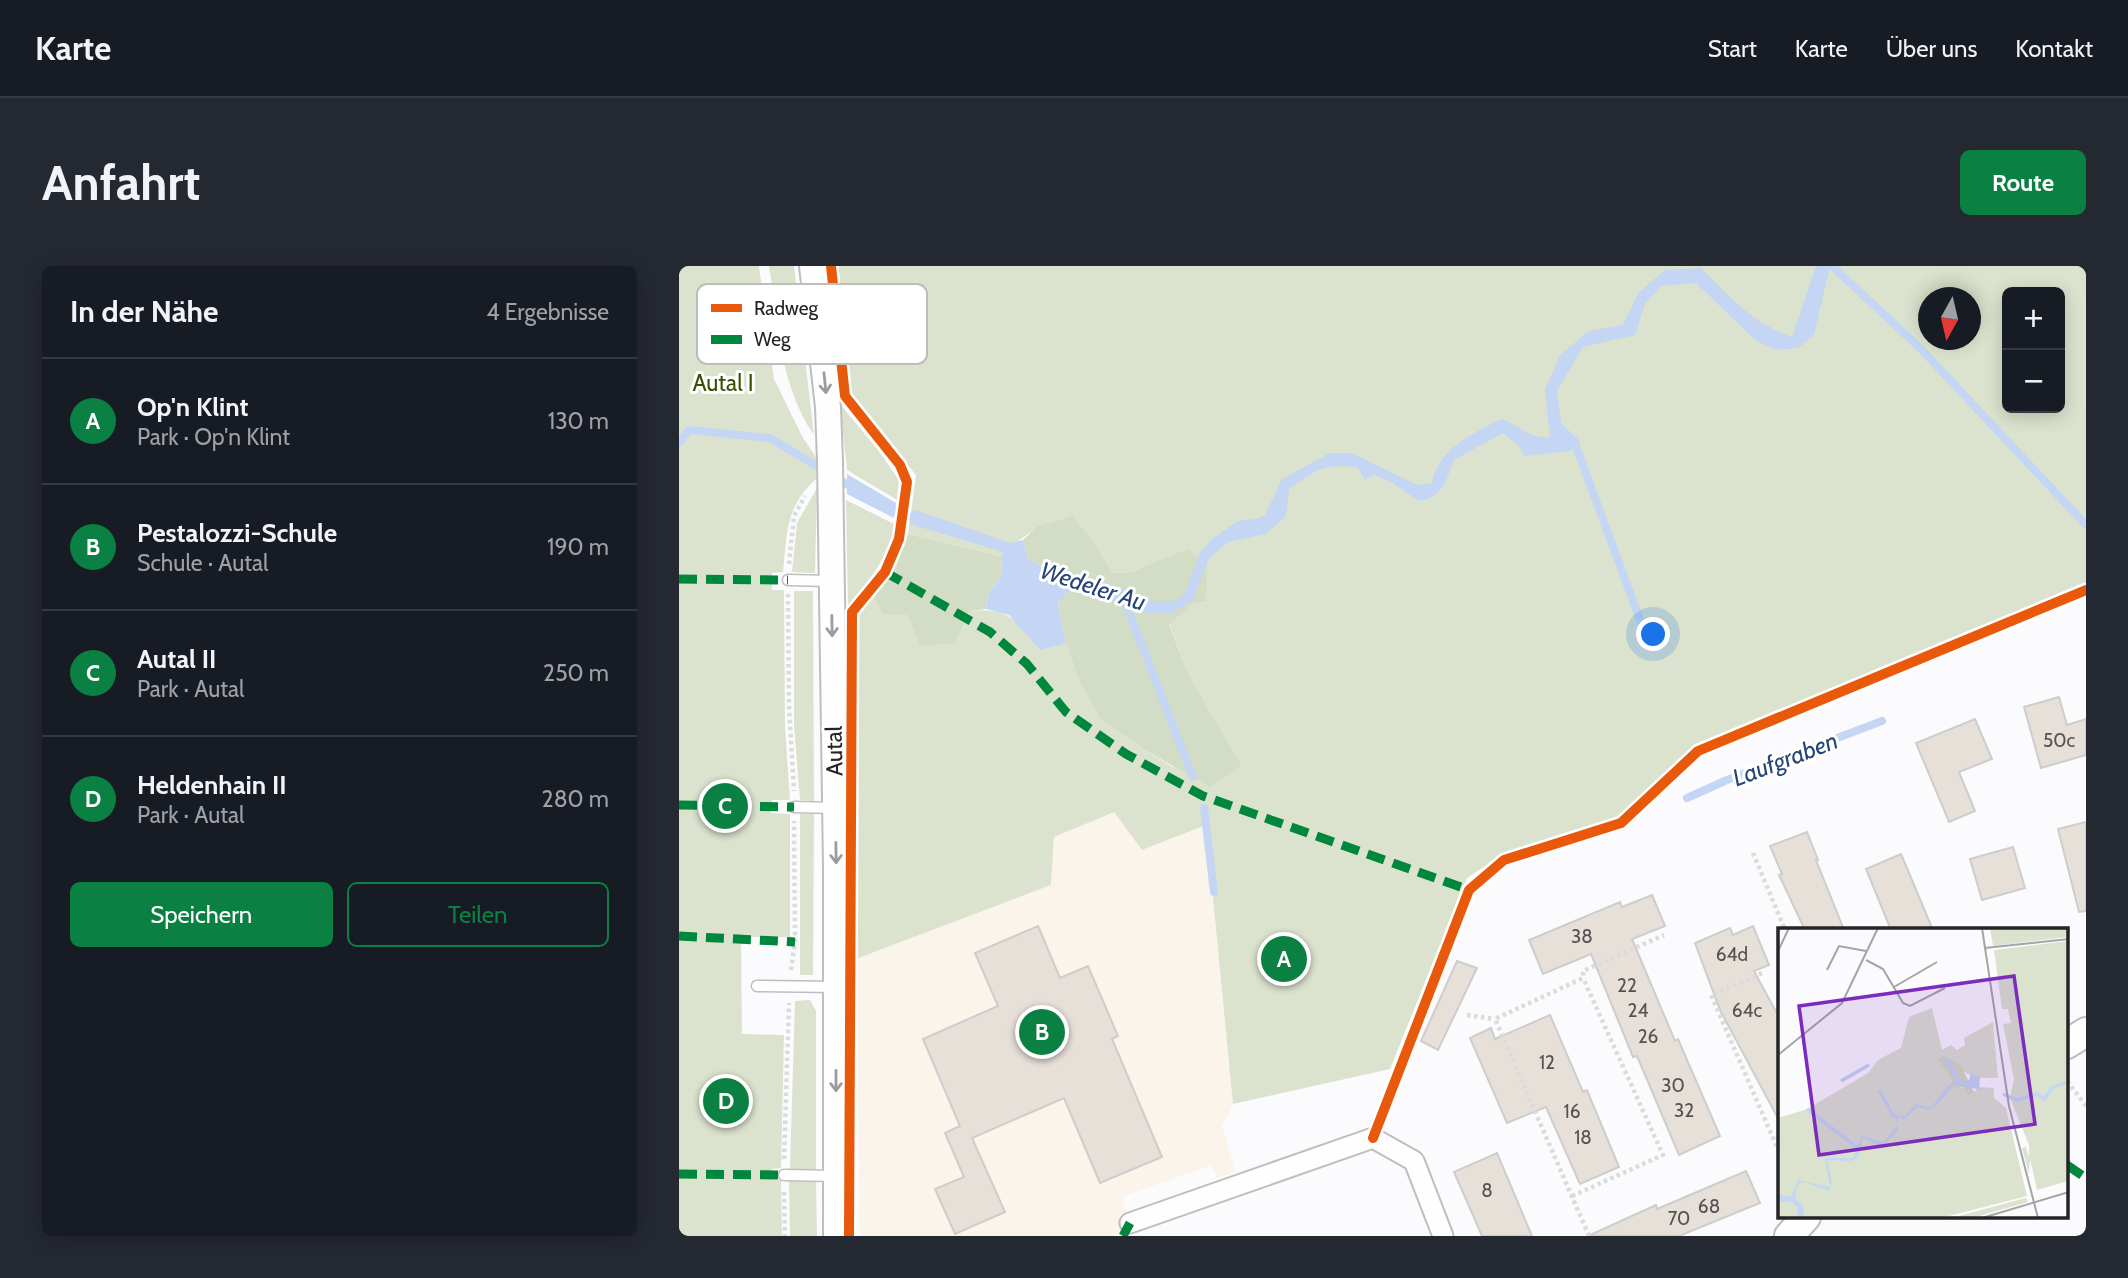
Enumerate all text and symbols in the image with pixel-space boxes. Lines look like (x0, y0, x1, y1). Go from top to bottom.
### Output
text: Karte (35, 28, 111, 68)
text: Start (1708, 34, 1757, 63)
text: Karte (1795, 34, 1848, 63)
text: Über uns (1886, 34, 1977, 63)
text: Kontakt (2015, 34, 2093, 63)
button: Route (1960, 150, 2086, 215)
text: Anfahrt (42, 153, 200, 212)
legend (697, 284, 927, 364)
north arrow (1918, 287, 1981, 350)
map controls (2002, 287, 2065, 413)
button: + (2002, 287, 2065, 350)
text: In der Nähe (70, 293, 219, 330)
text: Radweg (754, 297, 818, 320)
text: 4 Ergebnisse (486, 298, 609, 326)
text: Weg (754, 328, 791, 351)
button: − (2002, 350, 2065, 413)
park label: Autal I (692, 369, 754, 397)
one-way arrow (818, 371, 831, 393)
text: Op'n Klint (137, 391, 248, 423)
text: A (86, 407, 100, 435)
text: 130 m (548, 407, 609, 435)
text: Park · Op'n Klint (137, 423, 290, 451)
text: Pestalozzi-Schule (137, 517, 337, 549)
text: B (86, 533, 100, 561)
text: 190 m (547, 533, 609, 561)
text: Schule · Autal (137, 549, 268, 577)
water label: Wedeler Au (1037, 555, 1149, 617)
one-way arrow (826, 614, 839, 637)
your location (1636, 617, 1670, 651)
text: Autal II (137, 643, 216, 675)
text: C (86, 659, 100, 687)
text: 250 m (543, 659, 609, 687)
text: Park · Autal (137, 675, 244, 703)
street label: Autal (820, 725, 848, 776)
water label: Laufgraben (1728, 726, 1842, 792)
house number: 50c (2043, 729, 2075, 752)
text: Heldenhain II (137, 769, 287, 801)
pin: C (702, 780, 748, 832)
text: D (85, 785, 101, 813)
text: 280 m (542, 785, 609, 813)
text: Park · Autal (137, 801, 244, 829)
one-way arrow (829, 841, 843, 864)
button: Speichern (70, 882, 333, 947)
button: Teilen (347, 882, 609, 947)
house number: 38 (1571, 925, 1593, 948)
inset map (1778, 928, 2069, 1219)
pin: A (1261, 933, 1307, 985)
house number: 64d (1716, 943, 1748, 966)
house number: 22 (1617, 974, 1637, 997)
house number: 24 (1628, 999, 1648, 1022)
house number: 64c (1732, 999, 1763, 1022)
pin: B (1019, 1006, 1065, 1058)
house number: 26 (1638, 1025, 1658, 1048)
house number: 12 (1539, 1051, 1555, 1074)
one-way arrow (829, 1069, 843, 1092)
house number: 30 (1661, 1074, 1685, 1097)
pin: D (703, 1075, 749, 1127)
house number: 32 (1674, 1099, 1694, 1122)
house number: 16 (1564, 1100, 1581, 1123)
house number: 18 (1574, 1126, 1592, 1149)
house number: 8 (1481, 1179, 1493, 1202)
house number: 68 (1698, 1195, 1720, 1218)
house number: 70 (1668, 1207, 1690, 1230)

